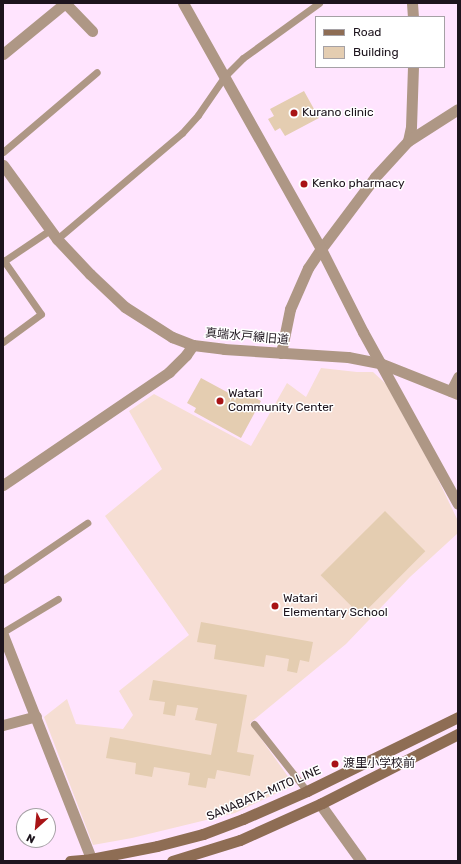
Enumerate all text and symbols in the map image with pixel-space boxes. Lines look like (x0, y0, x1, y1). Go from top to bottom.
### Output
legend (315, 16, 445, 68)
text: Road (353, 25, 381, 39)
text: Building (353, 45, 399, 59)
place label: Kurano clinic (302, 106, 374, 120)
marker: Kurano clinic (289, 108, 299, 118)
place label: Kenko pharmacy (312, 177, 405, 191)
marker: Kenko pharmacy (299, 179, 309, 189)
street label: 真端水戸線旧道 (205, 326, 289, 348)
place label: Watari Community Center (228, 387, 334, 415)
marker: Watari Community Center (215, 396, 225, 406)
place label: Watari Elementary School (283, 592, 388, 620)
marker: Watari Elementary School (270, 601, 280, 611)
place label: 渡里小学校前 (343, 757, 415, 771)
marker: 渡里小学校前 (330, 759, 340, 769)
street label: SANABATA-MITO LINE (205, 763, 323, 825)
north arrow (16, 808, 56, 848)
text: N (24, 831, 37, 846)

